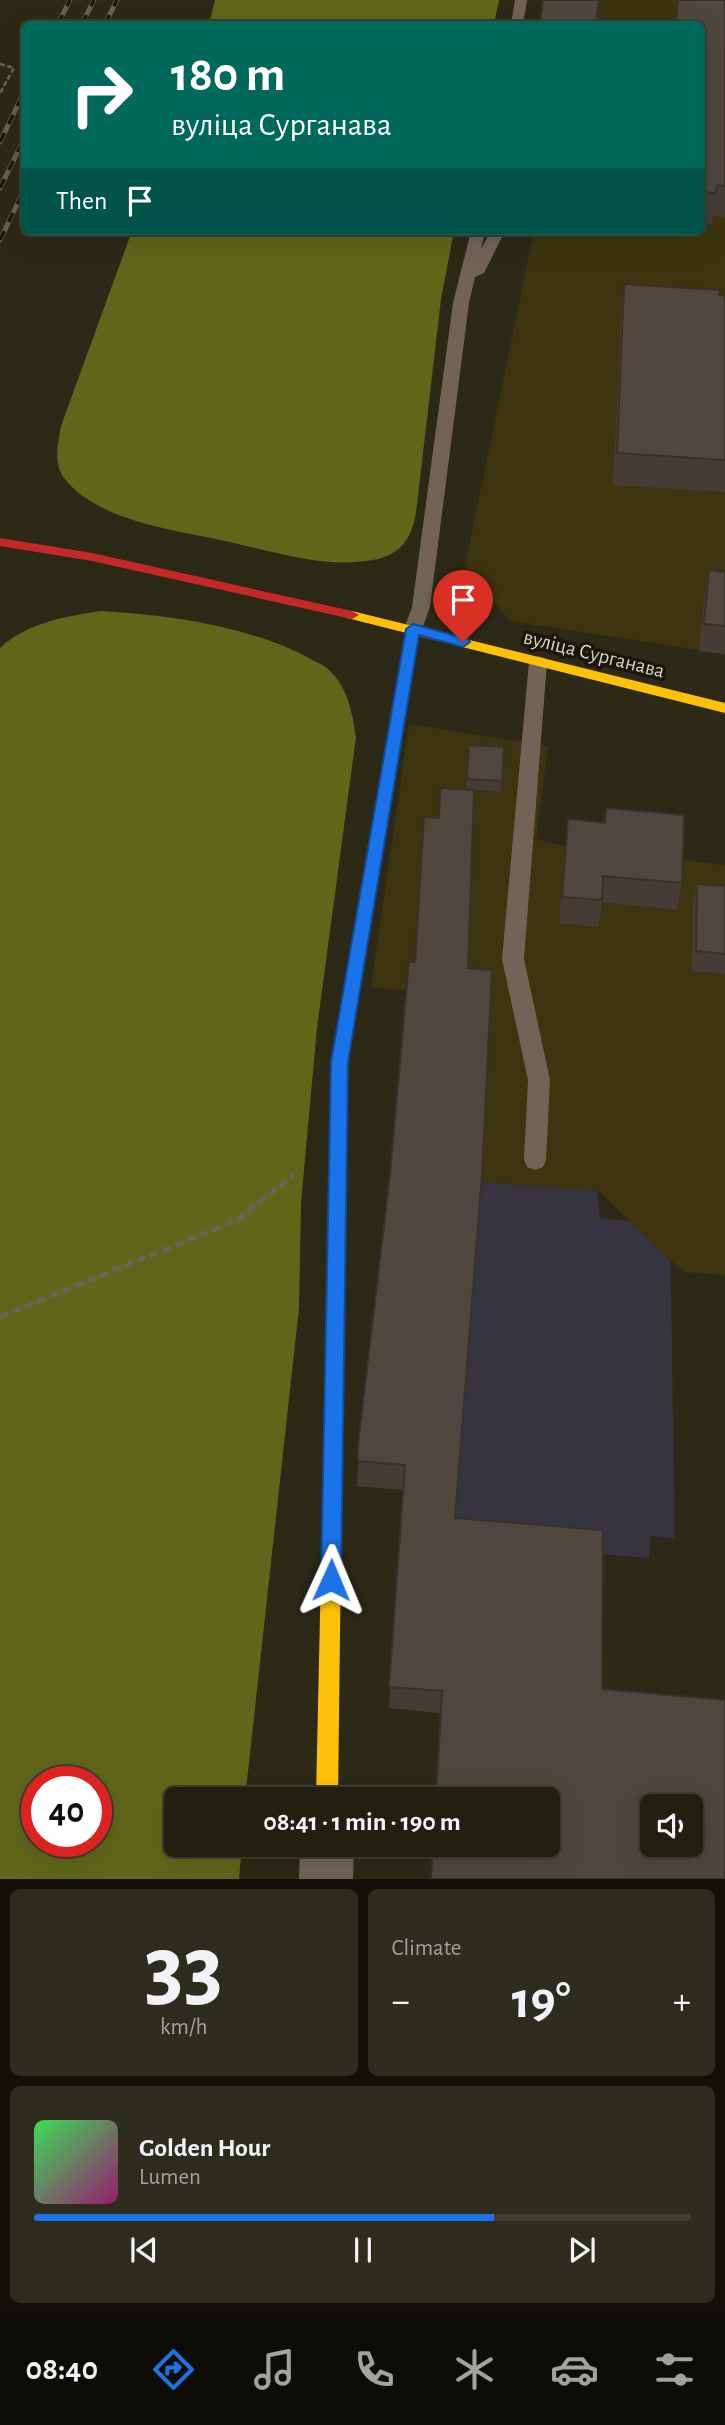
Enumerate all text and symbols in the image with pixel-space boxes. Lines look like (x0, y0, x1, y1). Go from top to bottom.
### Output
icon: right (56, 49, 147, 140)
text: 180 m (171, 51, 285, 100)
text: вуліца Сурганава (171, 109, 392, 141)
icon: arrive (121, 182, 159, 220)
text: Then (56, 188, 107, 214)
pin (433, 570, 493, 642)
icon: arrive (444, 581, 482, 619)
street label: вуліца Сурганава (521, 626, 667, 682)
position arrow (294, 1543, 368, 1617)
speed limit sign: 40 (21, 1766, 112, 1857)
map controls (640, 1794, 703, 1857)
button: sound (640, 1794, 703, 1857)
text: 08:41 · 1 min · 190 m (263, 1809, 461, 1835)
text: 33 (145, 1923, 223, 2014)
text: Climate (392, 1937, 461, 1960)
text: 19° (512, 1975, 571, 2027)
text: − (392, 1983, 410, 2021)
text: + (673, 1983, 691, 2021)
text: km/h (160, 2016, 207, 2039)
text: Golden Hour (139, 2135, 270, 2161)
text: Lumen (139, 2166, 201, 2189)
icon: previous (125, 2231, 163, 2269)
icon: pause (344, 2231, 382, 2269)
icon: next (563, 2231, 601, 2269)
icon: directions (149, 2345, 198, 2394)
icon: music (250, 2345, 299, 2394)
icon: phone (350, 2345, 399, 2394)
icon: climate (450, 2345, 499, 2394)
icon: car (550, 2345, 599, 2394)
icon: filters (650, 2345, 699, 2394)
text: 08:40 (26, 2353, 98, 2385)

